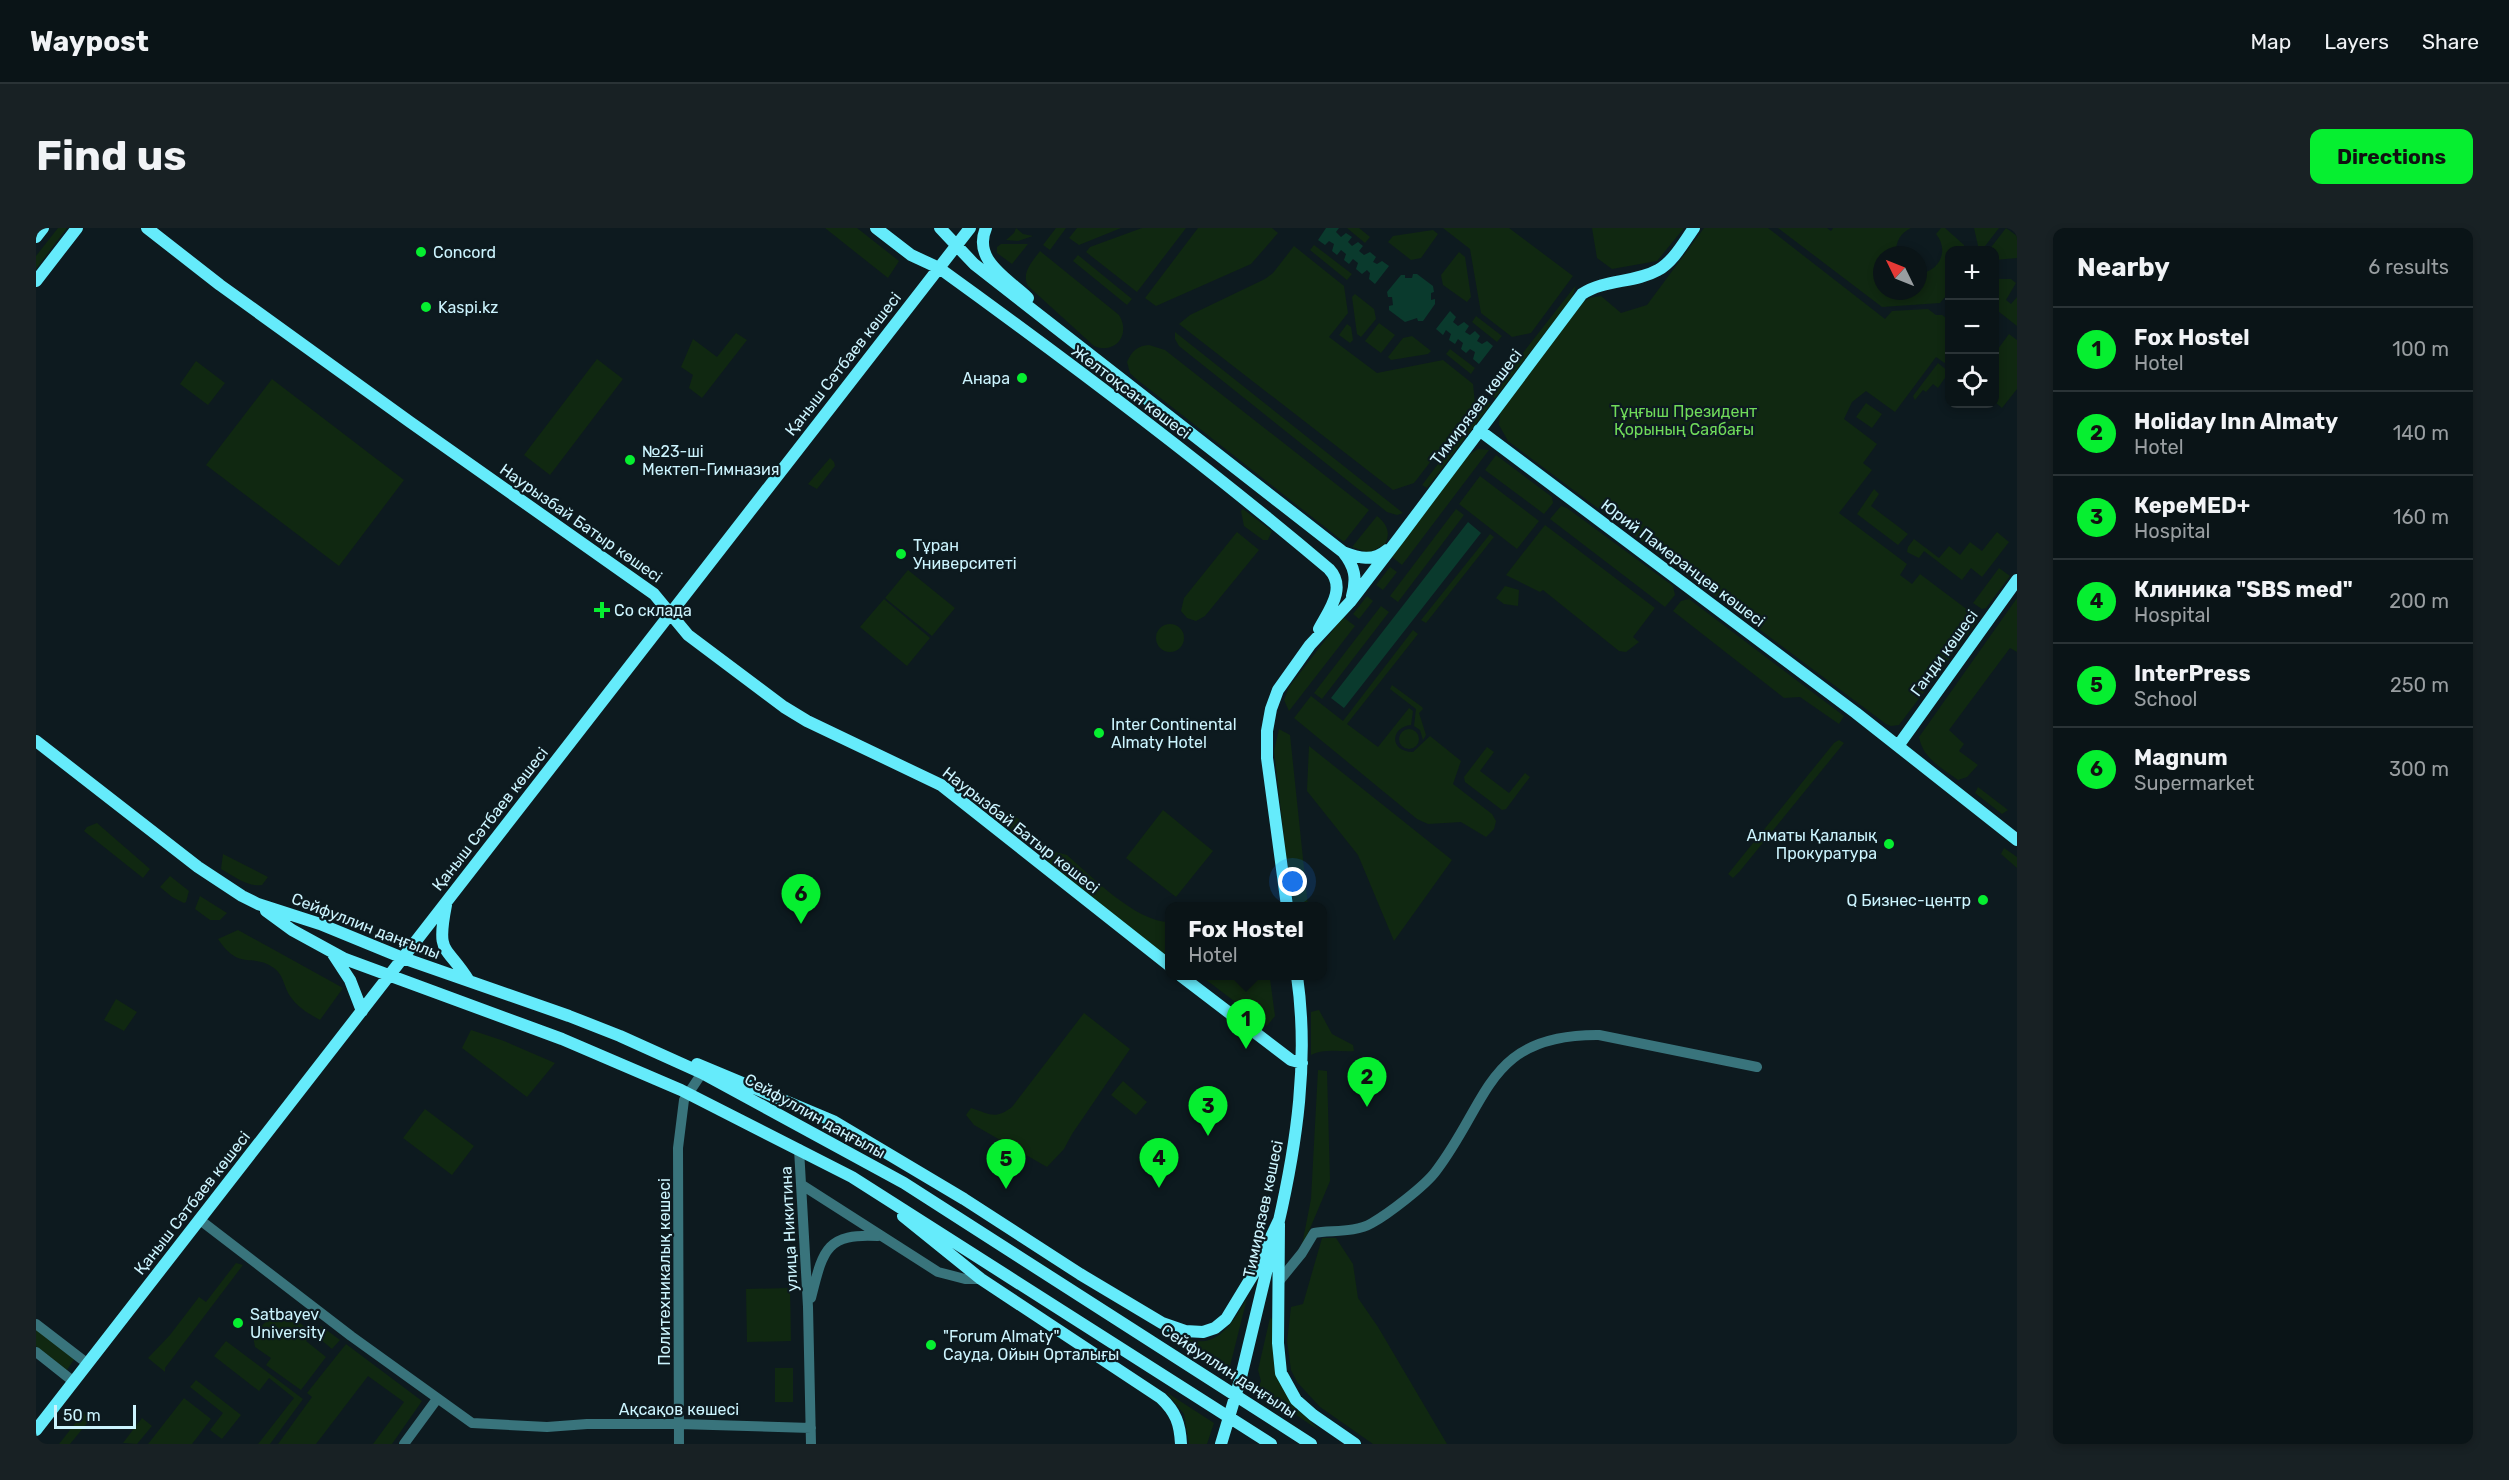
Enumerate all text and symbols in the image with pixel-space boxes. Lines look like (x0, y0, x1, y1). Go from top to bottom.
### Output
text: Waypost (30, 25, 149, 58)
text: Map (2250, 29, 2291, 54)
text: Layers (2324, 29, 2389, 54)
text: Share (2422, 29, 2479, 54)
button: Directions (2310, 129, 2473, 184)
text: Find us (36, 131, 187, 181)
place label: Concord (433, 243, 496, 262)
marker: Concord (414, 245, 428, 259)
north arrow (1873, 246, 1927, 300)
map controls (1945, 246, 1999, 408)
button: + (1945, 246, 1999, 300)
text: Nearby (2077, 252, 2170, 283)
text: 6 results (2368, 255, 2449, 279)
street label: Қаныш Сәтбаев көшесі (781, 288, 905, 440)
place label: Kaspi.kz (438, 298, 498, 317)
marker: Kaspi.kz (419, 300, 433, 314)
button: − (1945, 300, 1999, 354)
text: Fox Hostel (2134, 324, 2250, 351)
text: 1 (2092, 337, 2101, 361)
text: 100 m (2392, 337, 2449, 361)
street label: Желтоқсан көшесі (1068, 341, 1194, 443)
street label: Тимирязев көшесі (1426, 345, 1526, 469)
text: Hotel (2134, 351, 2184, 375)
button: locate (1945, 354, 1999, 408)
place label: Анара (962, 369, 1010, 388)
marker: Анара (1015, 371, 1029, 385)
park label: Тұңғыш Президент Қорының Саябағы (1611, 402, 1757, 439)
text: Holiday Inn Almaty (2134, 408, 2338, 435)
text: 2 (2090, 421, 2103, 445)
text: 140 m (2393, 421, 2449, 445)
text: Hotel (2134, 435, 2184, 459)
place label: №23-ші Мектеп-Гимназия (642, 442, 779, 479)
marker: №23-ші Мектеп-Гимназия (623, 453, 637, 467)
street label: Наурызбай Батыр көшесі (496, 460, 666, 586)
text: КереMED+ (2134, 492, 2250, 519)
street label: Юрий Памеранцев көшесі (1597, 495, 1769, 631)
text: 3 (2090, 505, 2103, 529)
text: 160 m (2393, 505, 2449, 529)
text: Hospital (2134, 519, 2210, 543)
place label: Тұран Университеті (913, 536, 1017, 573)
marker: Тұран Университеті (894, 547, 908, 561)
text: Клиника "SBS med" (2134, 576, 2353, 603)
text: 4 (2090, 589, 2103, 613)
text: 200 m (2389, 589, 2449, 613)
place label: Со склада (614, 601, 692, 620)
marker: Со склада (595, 603, 609, 617)
text: Hospital (2134, 603, 2210, 627)
street label: Ганди көшесі (1906, 606, 1982, 700)
text: InterPress (2134, 660, 2251, 687)
text: 5 (2090, 673, 2103, 697)
text: 250 m (2390, 673, 2449, 697)
text: School (2134, 687, 2197, 711)
place label: Inter Continental Almaty Hotel (1111, 715, 1237, 752)
marker: Inter Continental Almaty Hotel (1092, 726, 1106, 740)
street label: Қаныш Сәтбаев көшесі (428, 743, 552, 895)
text: Magnum (2134, 744, 2228, 771)
text: 6 (2090, 757, 2103, 781)
text: 300 m (2389, 757, 2449, 781)
street label: Наурызбай Батыр көшесі (939, 763, 1103, 897)
text: Supermarket (2134, 771, 2254, 795)
place label: Алматы Қалалық Прокуратура (1747, 826, 1877, 863)
marker: Алматы Қалалық Прокуратура (1882, 837, 1896, 851)
your location (1278, 867, 1307, 896)
pin: 6 (782, 874, 820, 924)
street label: Сейфуллин даңғылы (289, 889, 443, 963)
place label: Q Бизнес-центр (1846, 891, 1971, 910)
marker: Q Бизнес-центр (1976, 893, 1990, 907)
popup (1165, 902, 1327, 980)
text: Fox Hostel (1188, 916, 1304, 943)
text: Hotel (1188, 943, 1238, 967)
pin: 1 (1226, 1000, 1266, 1049)
pin: 2 (1348, 1058, 1386, 1107)
street label: Сейфуллин даңғылы (741, 1069, 889, 1163)
pin: 3 (1188, 1086, 1228, 1136)
street label: Қаныш Сәтбаев көшесі (130, 1127, 254, 1279)
pin: 4 (1140, 1138, 1178, 1188)
street label: Тимирязев көшесі (1239, 1139, 1287, 1279)
pin: 5 (986, 1140, 1026, 1189)
street label: улица Никитина (776, 1166, 802, 1292)
street label: Политехникалық көшесі (655, 1178, 674, 1366)
place label: Satbayev University (250, 1305, 326, 1342)
marker: Satbayev University (231, 1316, 245, 1330)
street label: Сейфуллин даңғылы (1158, 1320, 1300, 1422)
place label: "Forum Almaty" Сауда, Ойын Орталығы (943, 1327, 1119, 1364)
marker: "Forum Almaty" Сауда, Ойын Орталығы (924, 1338, 938, 1352)
street label: Ақсақов көшесі (619, 1400, 739, 1419)
scale bar (54, 1402, 136, 1430)
text: 50 m (63, 1406, 101, 1425)

